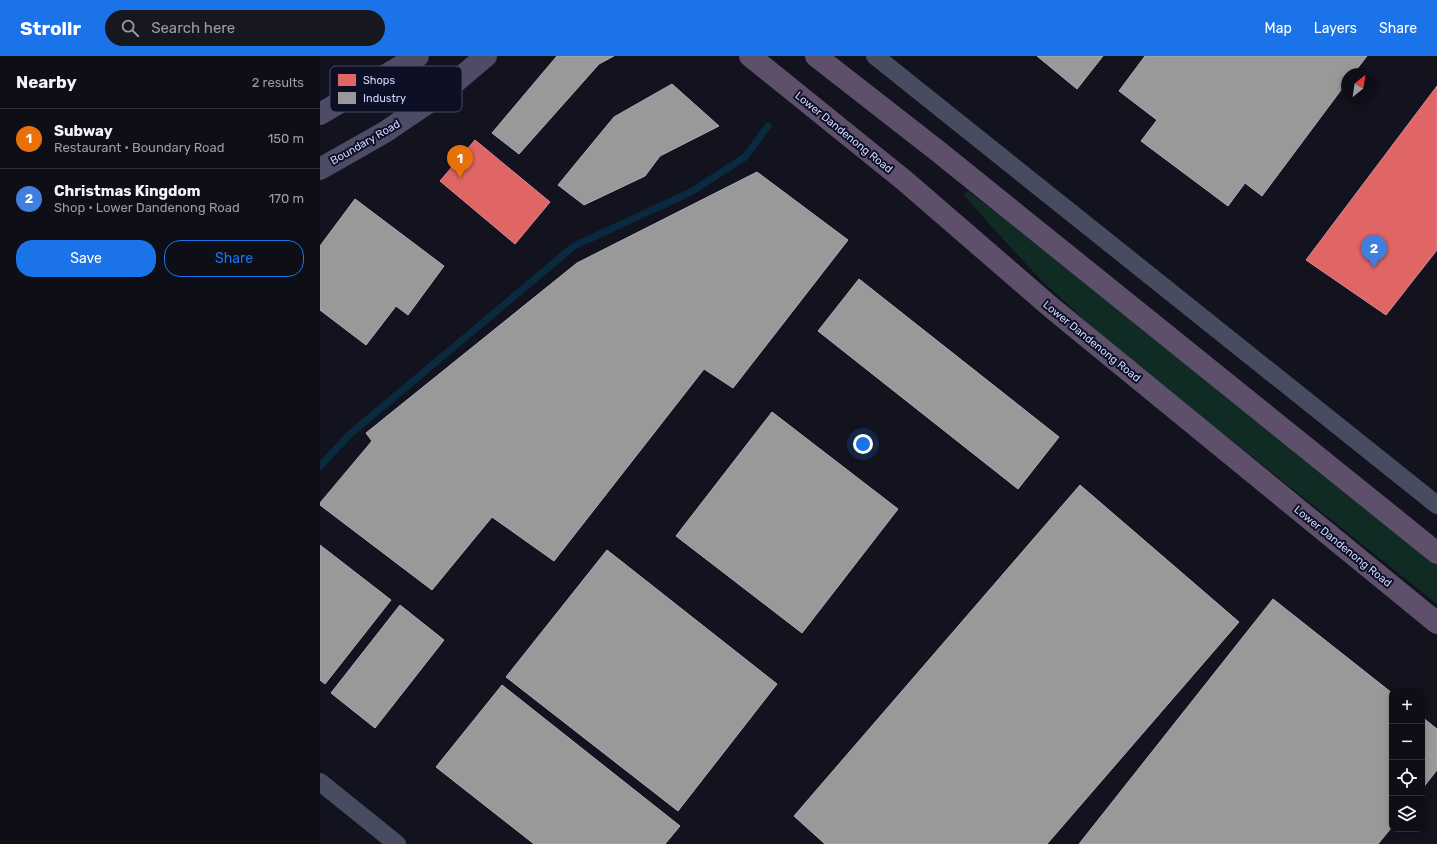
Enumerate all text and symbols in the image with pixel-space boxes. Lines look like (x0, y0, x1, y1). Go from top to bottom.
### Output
search box (105, 10, 385, 46)
text: Strollr (20, 17, 81, 40)
icon: search (119, 17, 141, 39)
text: Search here (151, 19, 235, 37)
text: Map (1265, 20, 1292, 37)
text: Layers (1314, 20, 1357, 37)
text: Share (1379, 20, 1417, 37)
legend (330, 66, 462, 112)
north arrow (1341, 68, 1377, 104)
text: Nearby (16, 72, 77, 92)
text: Shops (363, 74, 395, 87)
text: 2 results (252, 75, 304, 90)
street label: Lower Dandenong Road (792, 89, 895, 176)
text: Industry (363, 92, 406, 105)
street label: Boundary Road (328, 117, 402, 168)
text: Subway (54, 122, 113, 140)
text: 1 (26, 131, 32, 146)
text: 150 m (268, 131, 304, 146)
text: Restaurant · Boundary Road (54, 140, 224, 155)
pin: 1 (447, 145, 473, 178)
text: Christmas Kingdom (54, 182, 200, 200)
text: 2 (25, 191, 33, 206)
text: 170 m (269, 191, 304, 206)
text: Shop · Lower Dandenong Road (54, 200, 240, 215)
pin: 2 (1361, 235, 1387, 268)
button: Save (16, 240, 156, 277)
button: Share (164, 240, 304, 277)
street label: Lower Dandenong Road (1040, 298, 1143, 385)
your location (853, 434, 873, 454)
street label: Lower Dandenong Road (1291, 503, 1394, 590)
map controls (1389, 688, 1425, 832)
button: + (1389, 688, 1425, 724)
button: − (1389, 724, 1425, 760)
button: locate (1389, 760, 1425, 796)
button: layers (1389, 796, 1425, 832)

